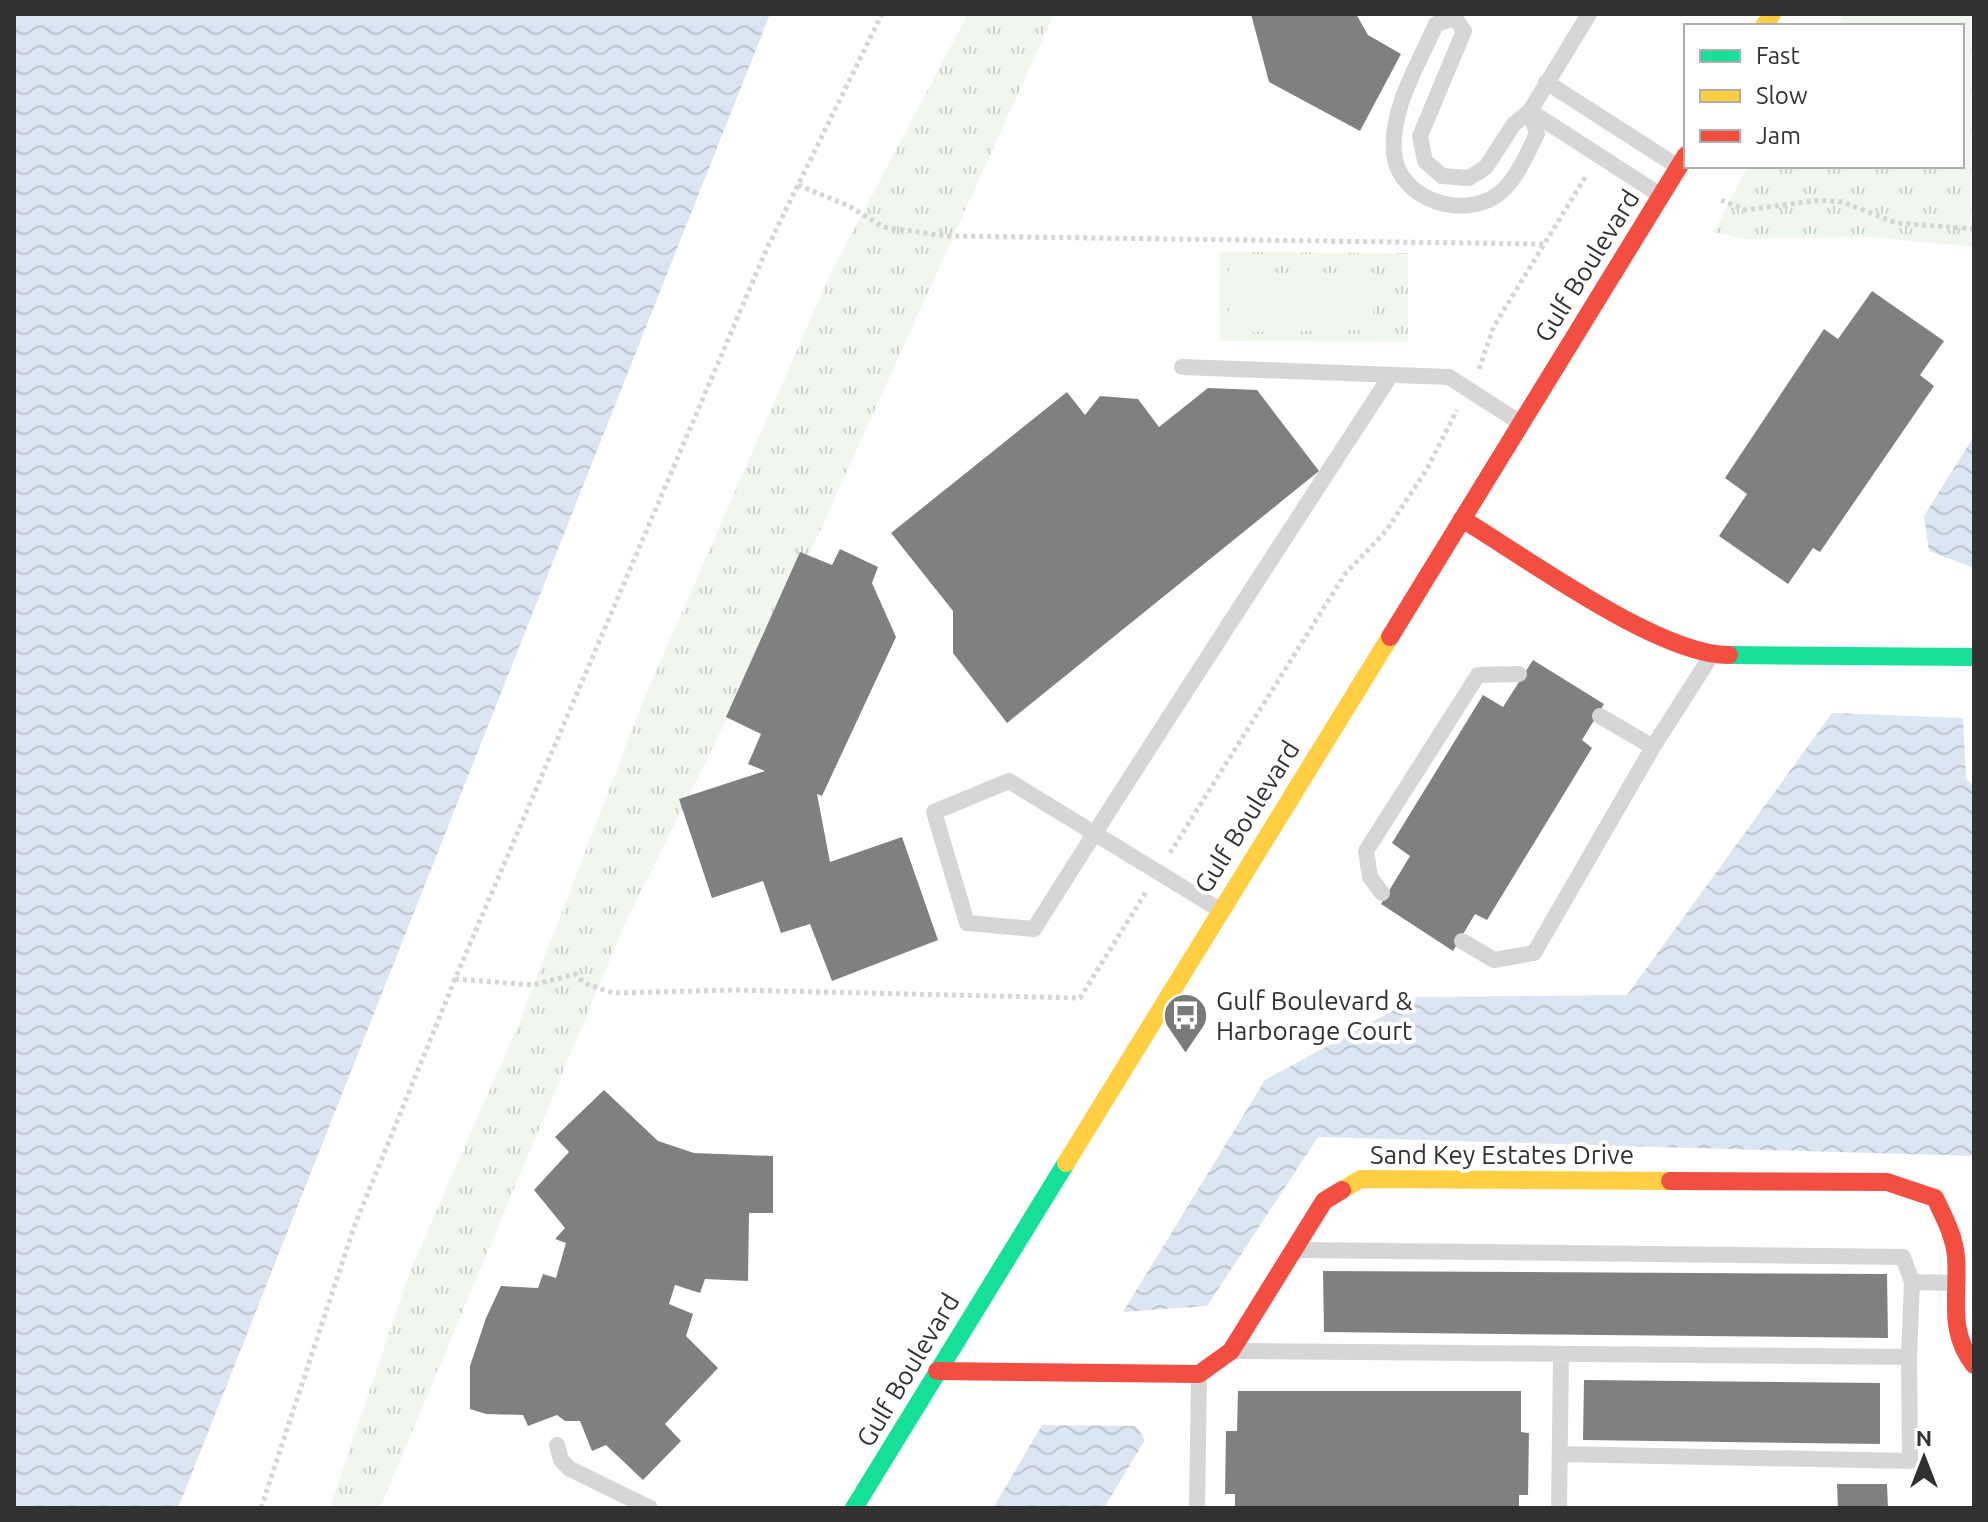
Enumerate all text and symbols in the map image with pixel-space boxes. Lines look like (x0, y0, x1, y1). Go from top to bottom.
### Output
legend (1684, 24, 1964, 168)
text: Fast (1756, 42, 1800, 69)
text: Slow (1756, 82, 1808, 109)
text: Jam (1756, 122, 1801, 149)
street label: Gulf Boulevard (1528, 184, 1645, 347)
street label: Gulf Boulevard (1188, 735, 1305, 898)
place label: Gulf Boulevard & Harborage Court (1216, 986, 1413, 1045)
bus stop icon: Gulf Boulevard & Harborage Court (1161, 992, 1209, 1055)
street label: Sand Key Estates Drive (1370, 1140, 1634, 1169)
street label: Gulf Boulevard (850, 1288, 965, 1452)
north arrow (1884, 1418, 1964, 1498)
text: N (1916, 1425, 1932, 1450)

